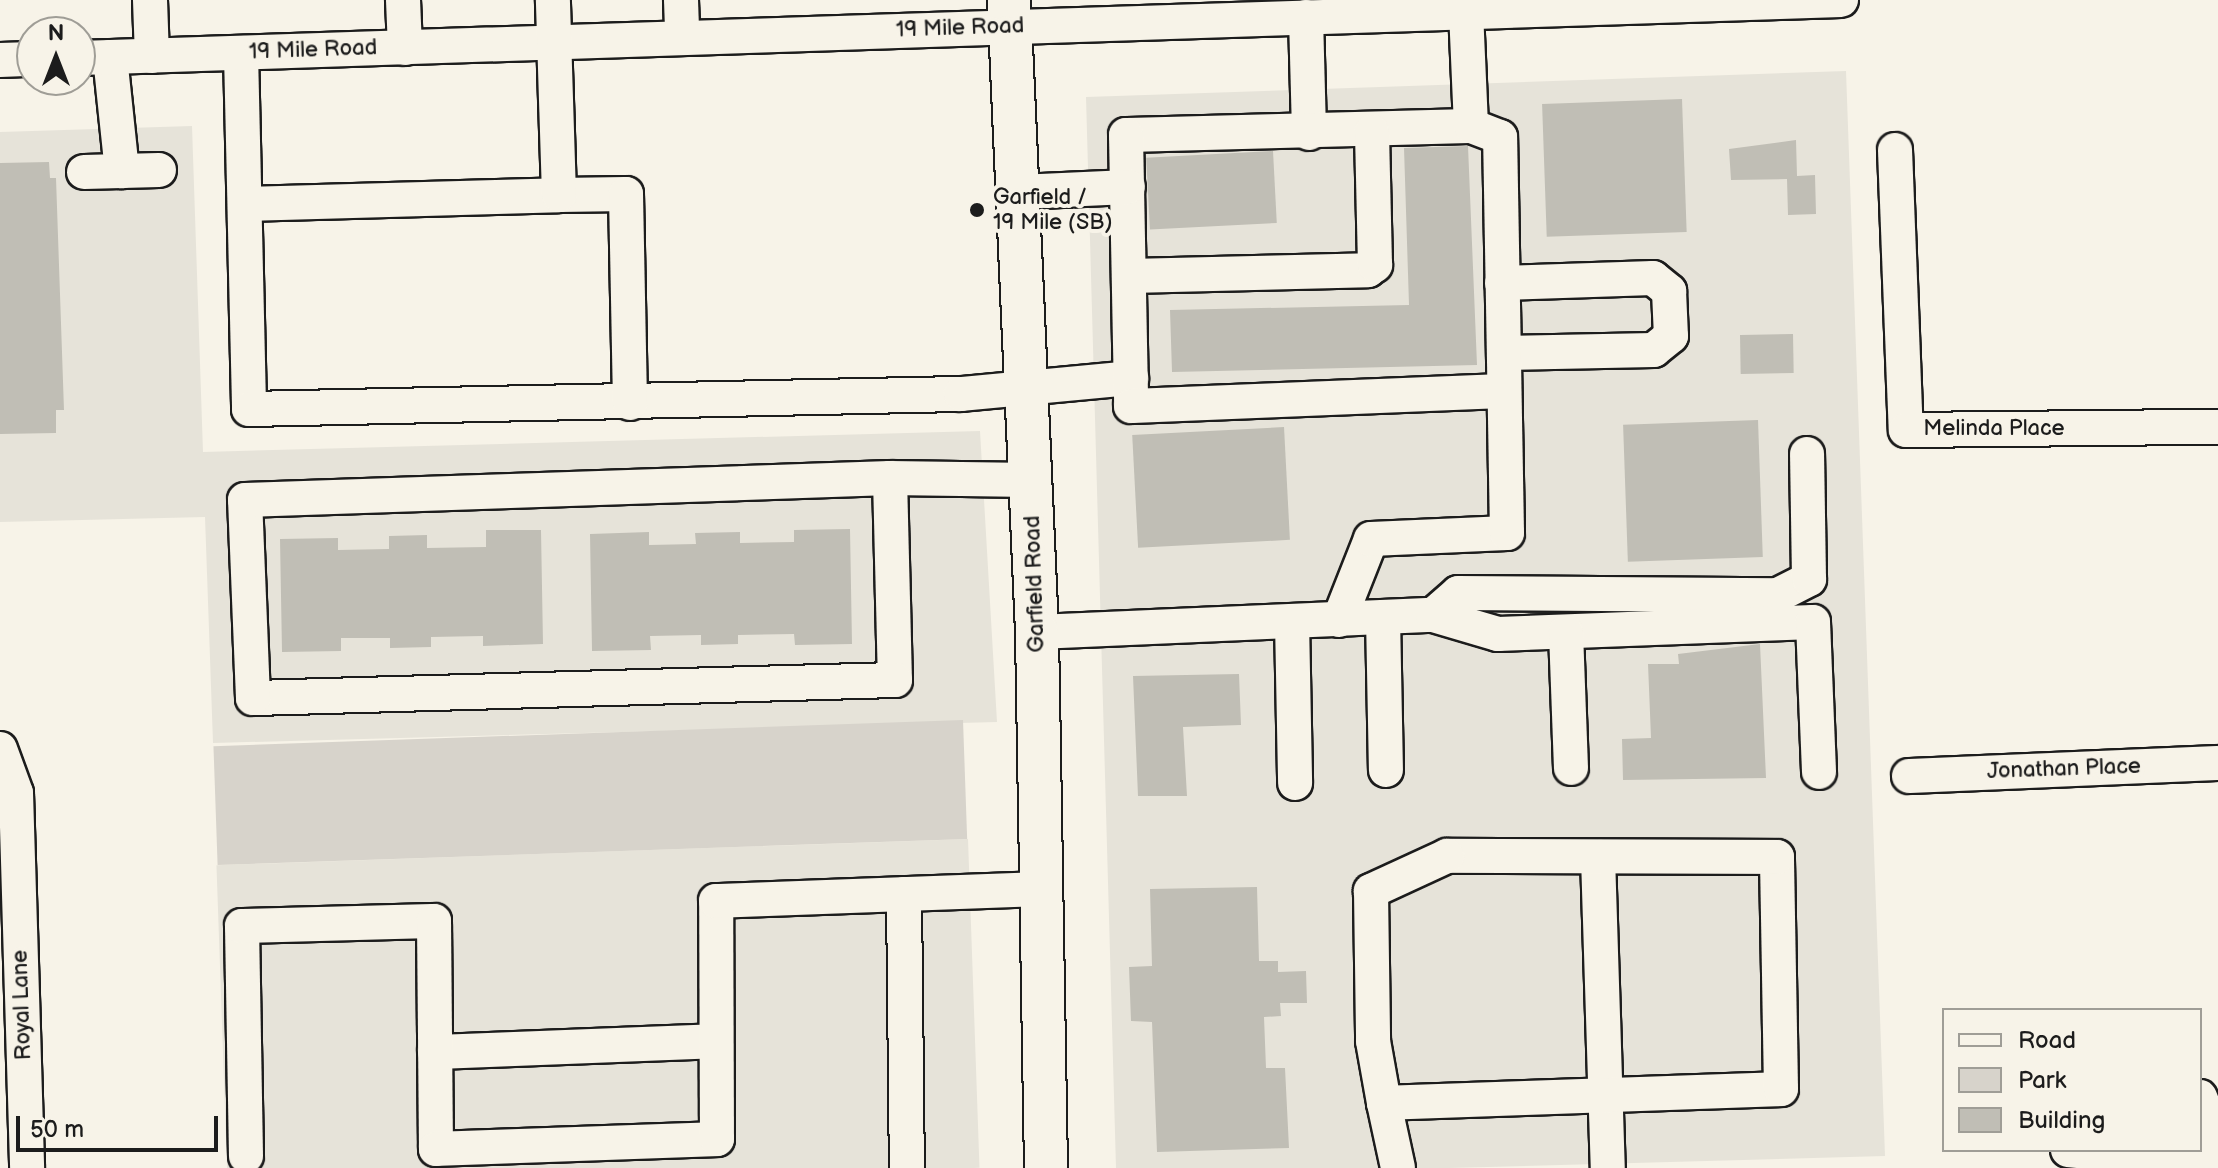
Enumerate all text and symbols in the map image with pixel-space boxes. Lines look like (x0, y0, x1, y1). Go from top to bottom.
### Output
street label: 19 Mile Road (895, 13, 1025, 43)
north arrow (16, 16, 96, 96)
text: N (48, 20, 64, 47)
street label: 19 Mile Road (248, 35, 378, 65)
place label: Garfield / 19 Mile (SB) (993, 184, 1113, 236)
marker: Garfield / 19 Mile (SB) (968, 201, 986, 219)
street label: Melinda Place (1923, 416, 2065, 442)
street label: Garfield Road (1019, 515, 1051, 653)
street label: Jonathan Place (1987, 753, 2141, 785)
street label: Royal Lane (7, 949, 37, 1061)
legend (1942, 1008, 2202, 1152)
text: Road (2018, 1026, 2076, 1055)
text: Park (2018, 1066, 2066, 1095)
scale bar (20, 1100, 222, 1150)
text: Building (2018, 1106, 2105, 1135)
text: 50 m (30, 1115, 84, 1144)

